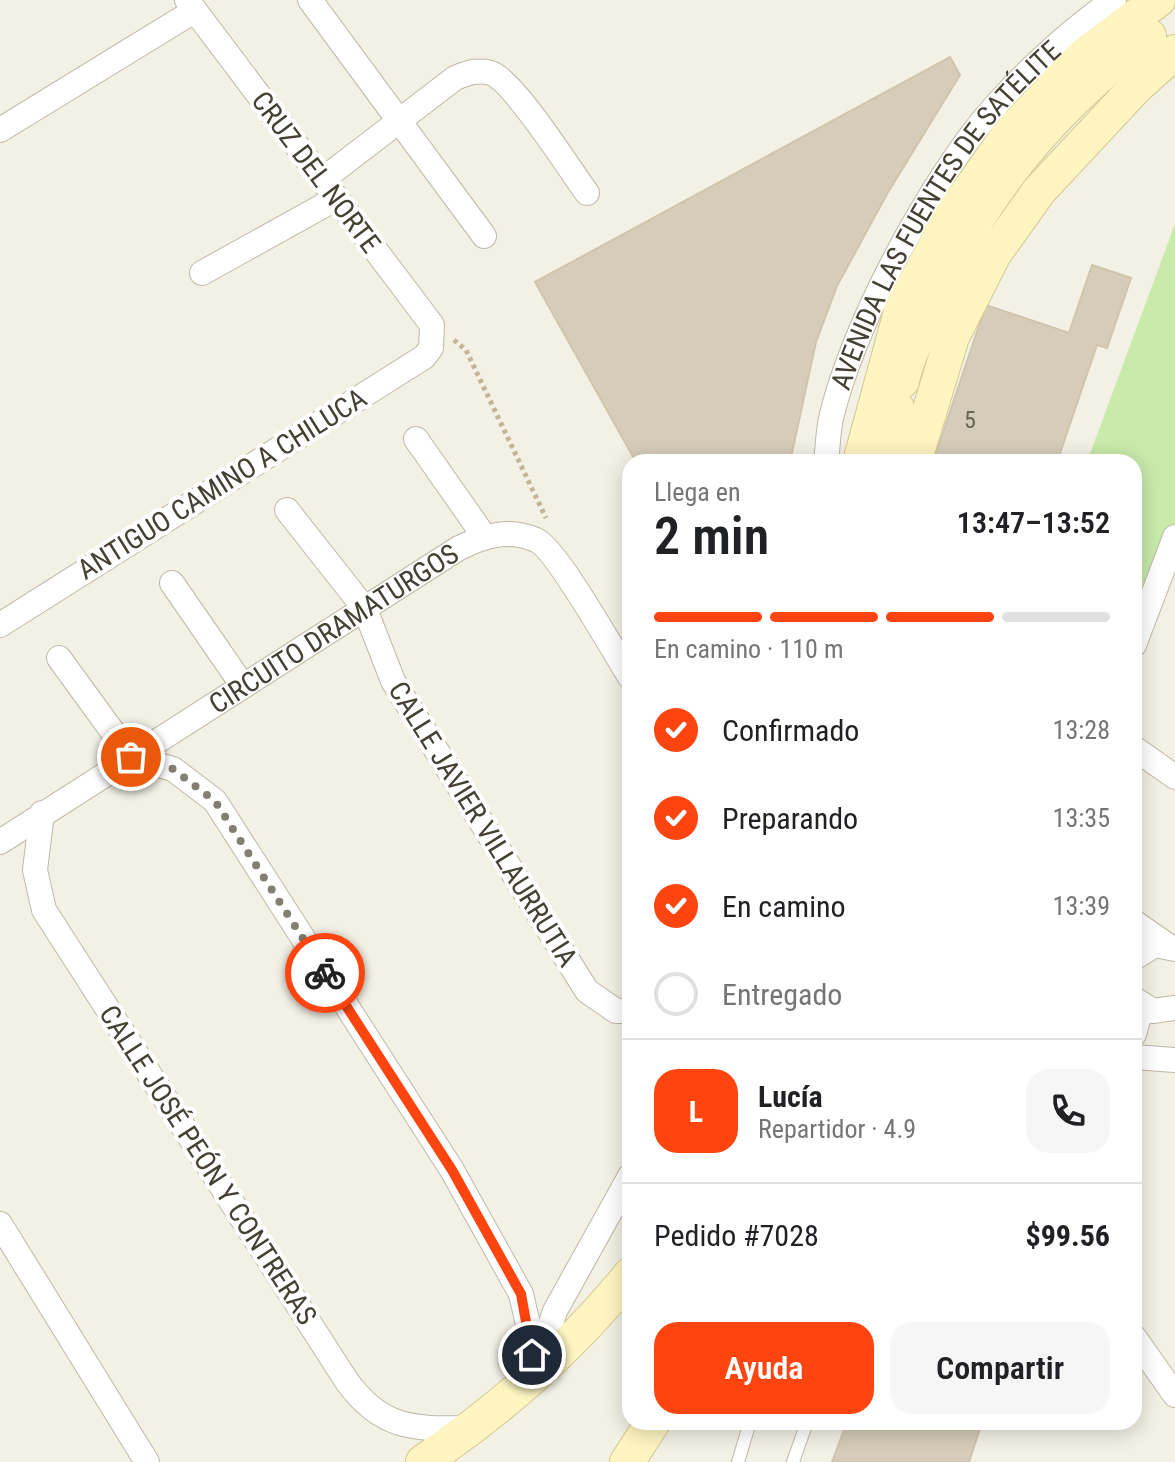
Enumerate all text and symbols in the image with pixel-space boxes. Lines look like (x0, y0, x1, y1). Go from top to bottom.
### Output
street label: AVENIDA LAS FUENTES DE SATÉLITE (824, 34, 1067, 394)
street label: CRUZ DEL NORTE (245, 85, 387, 259)
street label: ANTIGUO CAMINO A CHILUCA (72, 381, 372, 587)
house number: 5 (964, 406, 976, 434)
text: Llega en (654, 477, 741, 507)
text: 13:47–13:52 (957, 505, 1110, 540)
text: 2 min (654, 506, 769, 567)
street label: CIRCUITO DRAMATURGOS (203, 536, 464, 720)
text: En camino · 110 m (654, 634, 843, 664)
street label: CALLE JAVIER VILLAURRUTIA (382, 675, 584, 973)
icon: check (654, 708, 698, 752)
text: Confirmado (722, 713, 859, 748)
text: 13:28 (1053, 715, 1110, 745)
pin (97, 723, 165, 791)
icon: bag (109, 735, 153, 779)
icon: check (654, 796, 698, 840)
text: Preparando (722, 801, 858, 836)
text: 13:35 (1053, 803, 1110, 833)
icon: check (654, 884, 698, 928)
text: En camino (722, 889, 846, 924)
text: 13:39 (1053, 891, 1110, 921)
courier (285, 933, 365, 1013)
icon: bike (303, 951, 347, 995)
text: Entregado (722, 977, 842, 1012)
street label: CALLE JOSÉ PEÓN Y CONTRERAS (92, 999, 324, 1331)
button: phone (1026, 1069, 1110, 1153)
text: Lucía (758, 1079, 823, 1114)
text: L (689, 1094, 703, 1129)
text: Repartidor · 4.9 (758, 1114, 916, 1144)
text: Pedido #7028 (654, 1218, 819, 1253)
text: $99.56 (1025, 1218, 1110, 1253)
pin (498, 1321, 566, 1389)
button: Ayuda (654, 1322, 874, 1414)
button: Compartir (890, 1322, 1110, 1414)
icon: home (510, 1333, 554, 1377)

